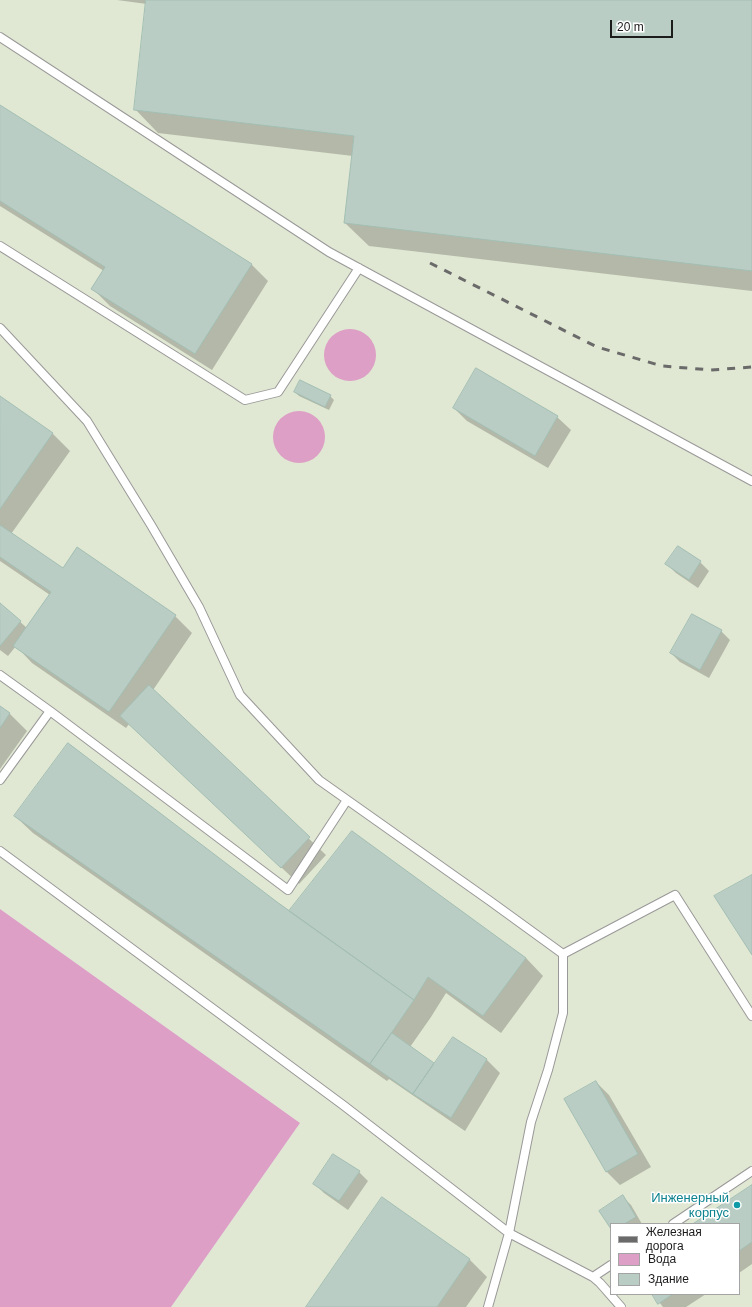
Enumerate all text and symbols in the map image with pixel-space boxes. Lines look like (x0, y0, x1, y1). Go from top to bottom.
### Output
scale bar (612, 12, 675, 38)
text: 20 m (617, 20, 644, 34)
place label: Инженерный корпус (651, 1190, 729, 1221)
marker: Инженерный корпус (732, 1200, 742, 1210)
legend (610, 1223, 740, 1295)
text: Железная дорога (646, 1225, 702, 1253)
text: Вода (648, 1252, 676, 1266)
text: Здание (648, 1272, 689, 1286)

